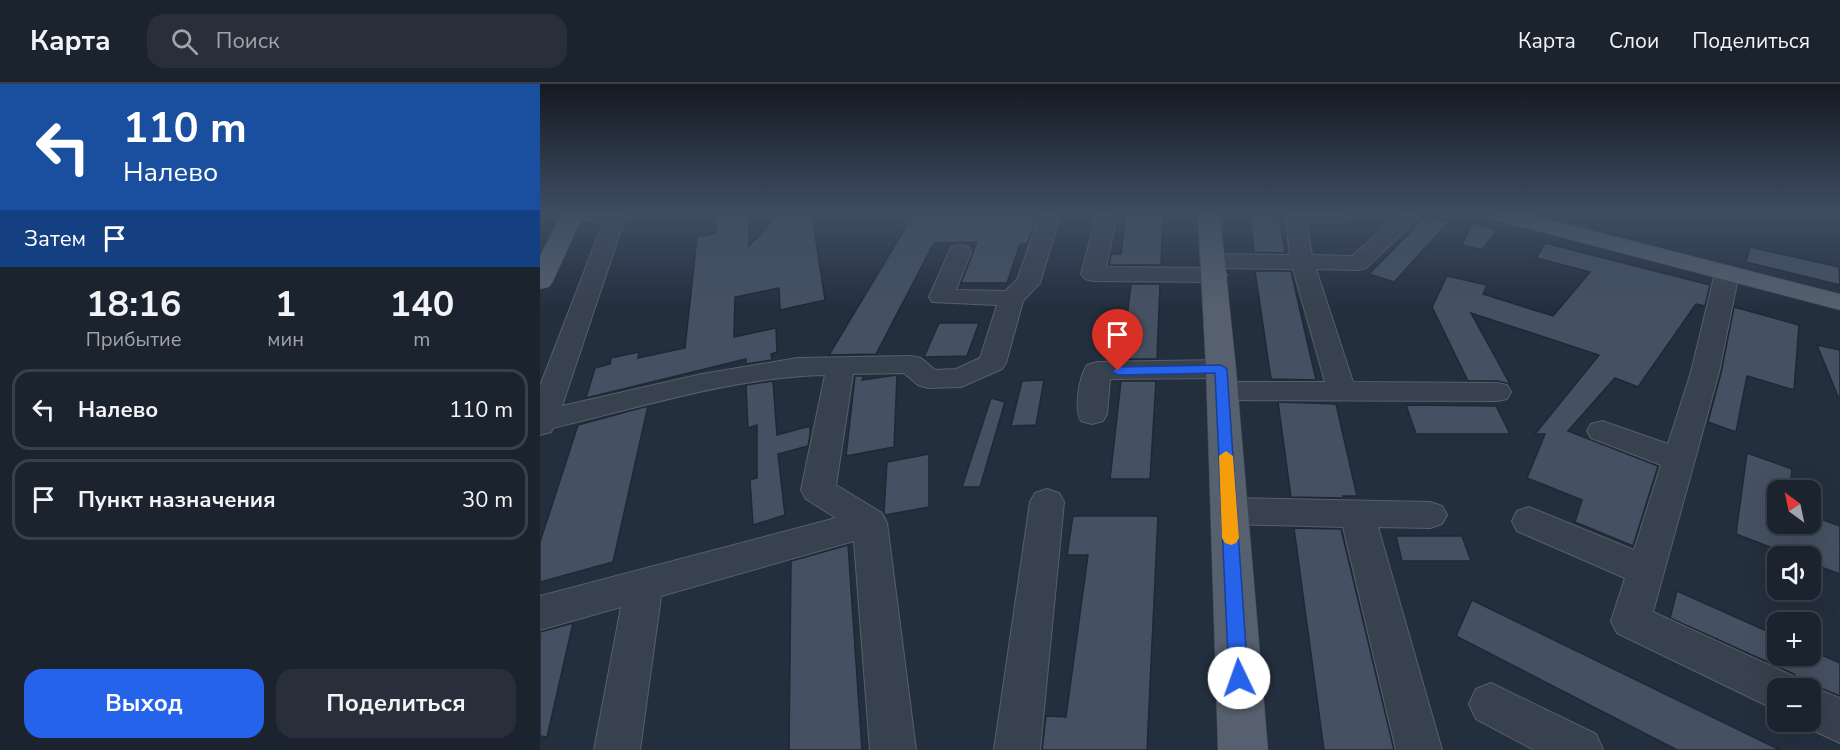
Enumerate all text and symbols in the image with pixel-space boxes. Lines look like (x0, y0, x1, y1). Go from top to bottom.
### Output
search box (147, 14, 567, 68)
text: Карта (30, 22, 111, 60)
icon: search (168, 25, 201, 58)
text: Поиск (216, 26, 280, 56)
text: Карта (1518, 27, 1576, 55)
text: Слои (1609, 27, 1659, 55)
text: Поделиться (1692, 27, 1810, 55)
text: 110 m (123, 100, 247, 157)
icon: left (24, 108, 102, 186)
text: Налево (123, 154, 218, 191)
icon: arrive (98, 222, 131, 255)
text: Затем (24, 224, 86, 254)
text: 18:16 (86, 280, 181, 329)
text: 1 (275, 280, 296, 329)
text: 140 (390, 280, 454, 329)
pin (1092, 309, 1143, 371)
icon: arrive (1101, 318, 1134, 351)
text: Прибытие (86, 326, 182, 353)
text: мин (267, 326, 304, 353)
text: m (413, 326, 430, 353)
icon: left (27, 393, 60, 426)
text: Налево (78, 395, 158, 425)
text: 110 m (449, 395, 513, 425)
north arrow (1767, 480, 1821, 534)
map controls (1767, 480, 1821, 732)
icon: arrive (27, 483, 60, 516)
text: Пункт назначения (78, 485, 276, 515)
text: 30 m (462, 485, 513, 515)
button: sound (1767, 546, 1821, 600)
button: + (1767, 612, 1821, 666)
position arrow (1207, 646, 1271, 710)
button: Выход (24, 669, 264, 738)
button: Поделиться (276, 669, 516, 738)
button: − (1767, 678, 1821, 732)

